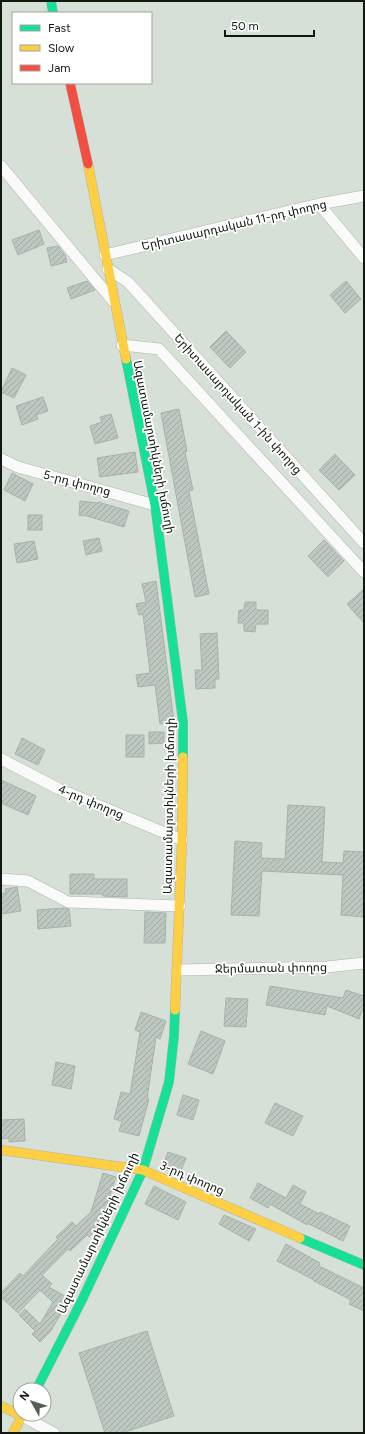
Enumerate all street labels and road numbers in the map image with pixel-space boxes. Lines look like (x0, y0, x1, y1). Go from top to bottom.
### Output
street label: Երիտասարդական 11-րդ փողոց (140, 197, 328, 253)
street label: Երիտասարդական 1-ին փողոց (171, 331, 305, 477)
street label: Ազատամարտիկների խճուղի (130, 359, 178, 535)
street label: 5-րդ փողոց (42, 467, 112, 499)
street label: Ազատամարտիկների խճուղի (160, 718, 178, 894)
street label: 4-րդ փողոց (56, 782, 126, 822)
street label: Ջերմատան փողոց (215, 960, 327, 976)
street label: Ազատամարտիկների խճուղի (54, 1150, 142, 1316)
street label: 3-րդ փողոց (158, 1158, 226, 1198)

